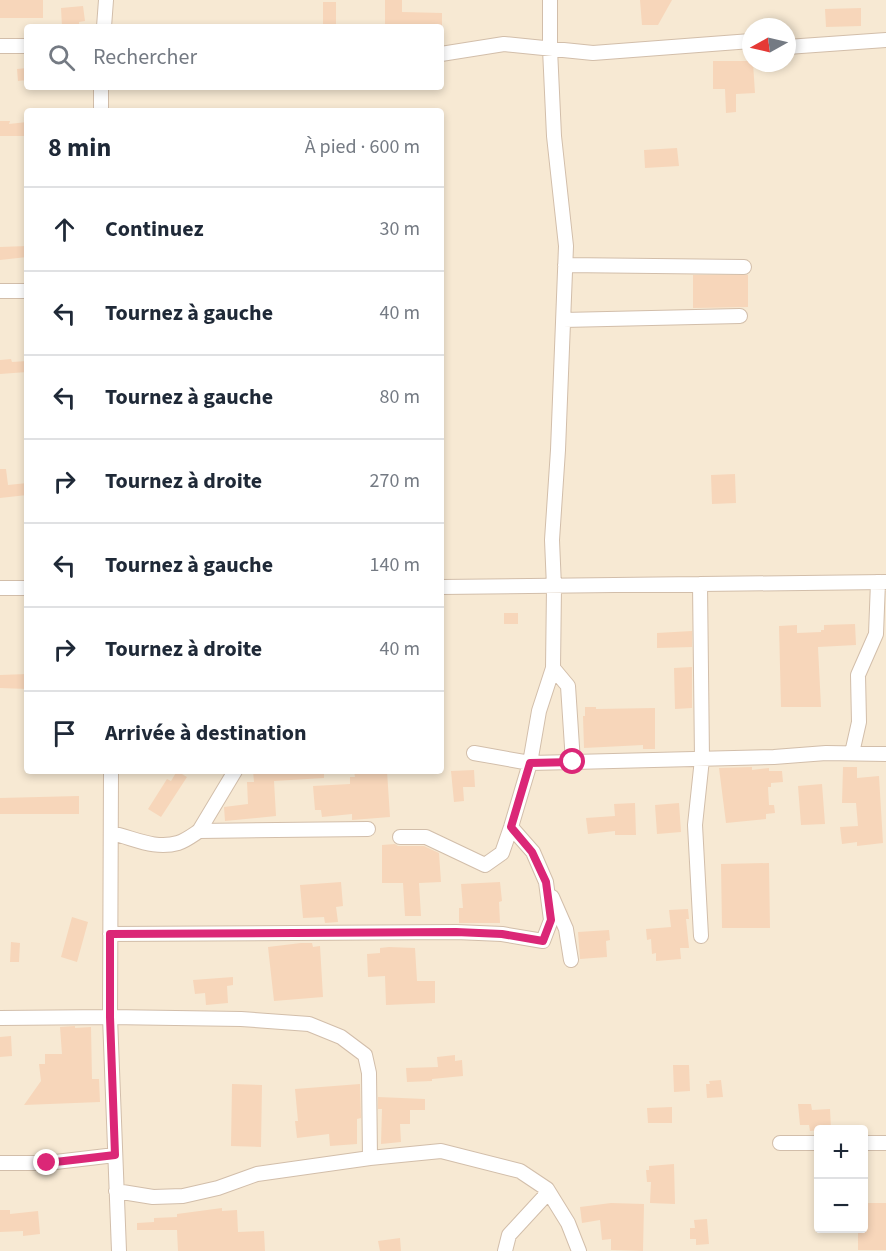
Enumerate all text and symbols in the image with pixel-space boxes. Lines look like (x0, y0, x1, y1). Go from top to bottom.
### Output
north arrow (742, 18, 796, 72)
search box (24, 24, 444, 90)
icon: search (45, 41, 78, 74)
text: Rechercher (93, 41, 197, 73)
text: 8 min (48, 129, 111, 166)
text: À pied · 600 m (305, 133, 420, 161)
icon: ahead (48, 213, 81, 246)
text: Continuez (105, 213, 204, 245)
text: 30 m (380, 215, 420, 243)
icon: left (48, 297, 81, 330)
text: Tournez à gauche (105, 297, 273, 329)
text: 40 m (380, 299, 420, 327)
icon: left (48, 381, 81, 414)
text: Tournez à gauche (105, 381, 273, 413)
text: 80 m (380, 383, 420, 411)
icon: right (48, 465, 81, 498)
text: Tournez à droite (105, 465, 262, 497)
text: 270 m (370, 467, 420, 495)
icon: left (48, 549, 81, 582)
text: Tournez à gauche (105, 549, 273, 581)
text: 140 m (370, 551, 420, 579)
icon: right (48, 633, 81, 666)
text: Tournez à droite (105, 633, 262, 665)
text: 40 m (380, 635, 420, 663)
icon: arrive (48, 717, 81, 750)
text: Arrivée à destination (105, 717, 307, 749)
route start (559, 748, 585, 774)
map controls (814, 1125, 868, 1233)
button: + (814, 1125, 868, 1179)
route end (33, 1149, 59, 1175)
button: − (814, 1179, 868, 1233)

